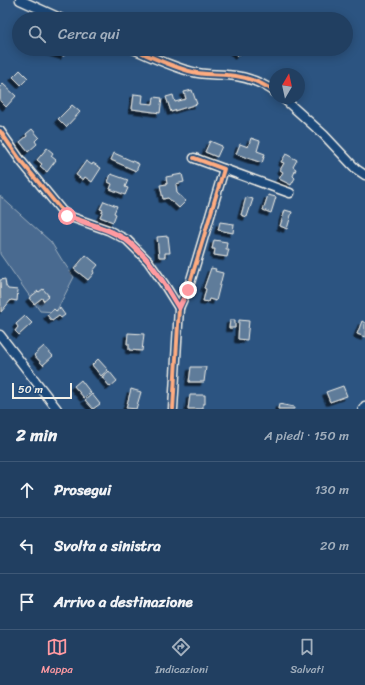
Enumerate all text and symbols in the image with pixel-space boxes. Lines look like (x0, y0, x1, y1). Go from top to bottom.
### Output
search box (12, 12, 353, 56)
text: Cerca qui (58, 21, 120, 47)
icon: search (26, 23, 48, 45)
north arrow (269, 68, 305, 104)
route start (58, 207, 76, 225)
route end (179, 281, 197, 299)
text: 50 m (18, 380, 43, 399)
scale bar (12, 381, 72, 400)
text: 2 min (16, 420, 57, 450)
text: A piedi · 150 m (264, 424, 349, 447)
text: Prosegui (54, 477, 111, 503)
text: 130 m (315, 478, 349, 501)
icon: ahead (16, 479, 38, 501)
text: Svolta a sinistra (54, 533, 161, 559)
text: 20 m (320, 534, 349, 557)
icon: left (16, 535, 38, 557)
text: Arrivo a destinazione (54, 589, 193, 615)
icon: arrive (16, 591, 38, 613)
tab: Mappa (41, 636, 73, 679)
tab: Indicazioni (155, 636, 208, 679)
tab: Salvati (290, 636, 324, 679)

